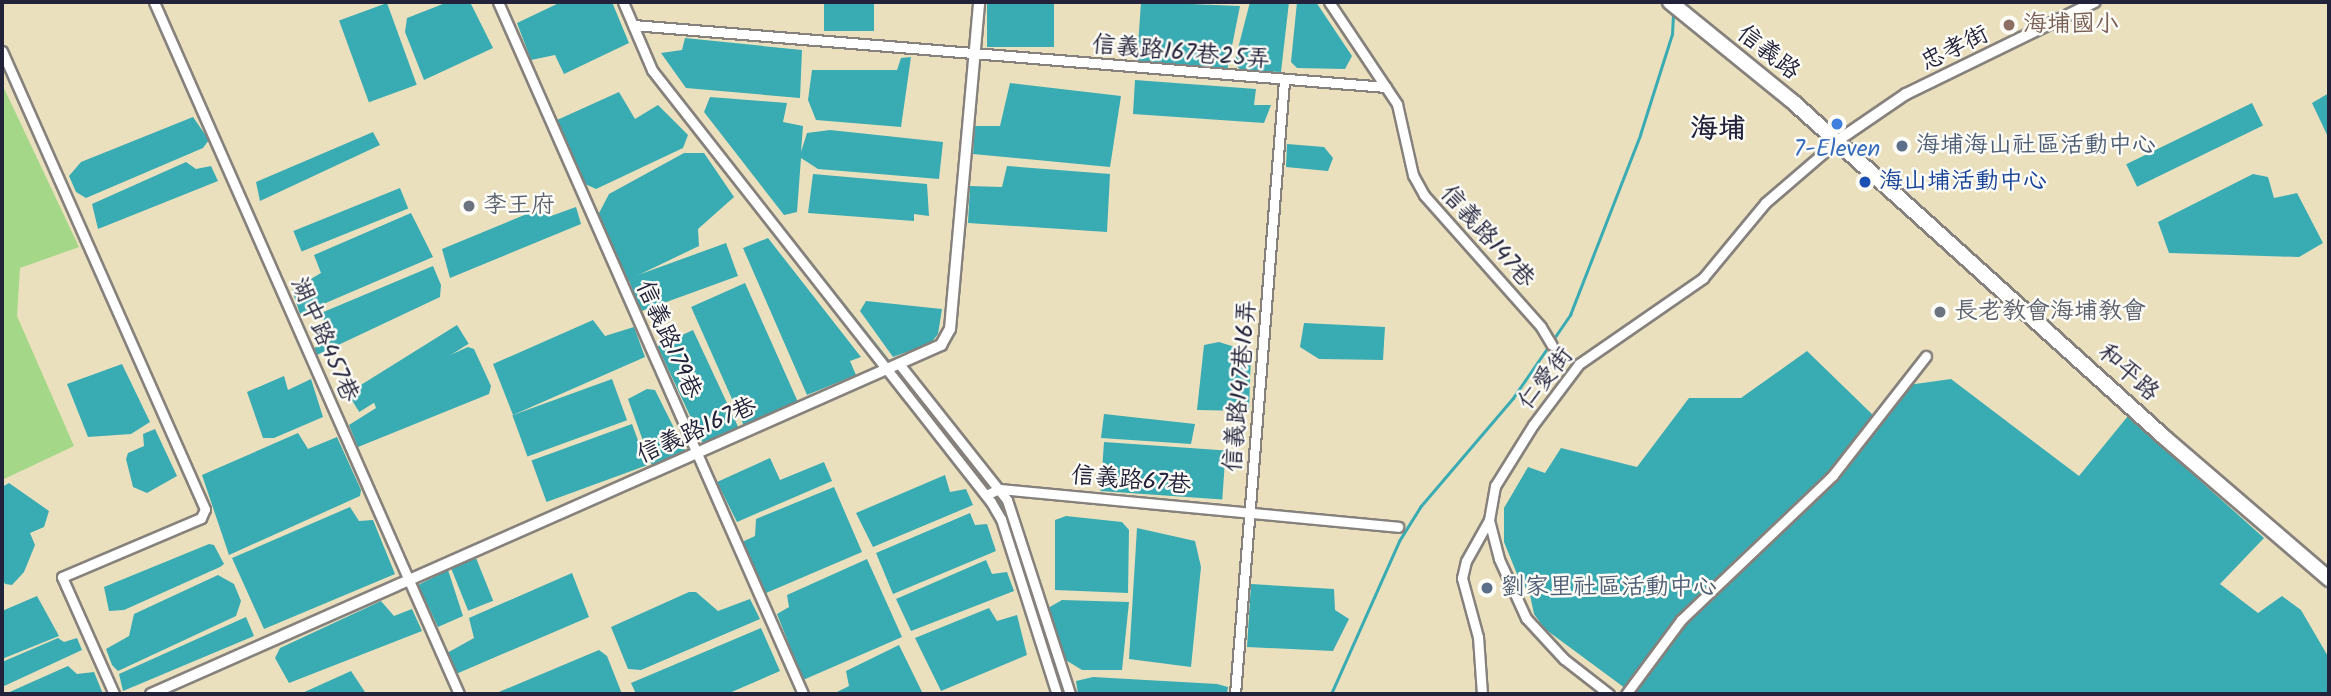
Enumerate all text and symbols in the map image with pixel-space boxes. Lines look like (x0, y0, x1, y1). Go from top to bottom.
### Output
place label: 海埔國小 (2023, 11, 2119, 39)
marker: 海埔國小 (2001, 17, 2017, 33)
street label: 信義路 (1731, 19, 1805, 87)
street label: 忠孝街 (1916, 20, 1994, 78)
street label: 信義路167巷25弄 (1091, 31, 1271, 75)
district label: 海埔 (1690, 113, 1746, 147)
marker: 7-Eleven (1829, 116, 1845, 132)
place label: 海埔海山社區活動中心 (1916, 132, 2156, 160)
place label: 7-Eleven (1794, 136, 1880, 164)
marker: 海埔海山社區活動中心 (1894, 138, 1910, 154)
place label: 海山埔活動中心 (1879, 168, 2047, 196)
marker: 海山埔活動中心 (1857, 174, 1873, 190)
street label: 信義路147巷 (1434, 180, 1540, 294)
place label: 李王府 (483, 192, 555, 220)
marker: 李王府 (461, 198, 477, 214)
street label: 湖中路457巷 (284, 273, 364, 407)
street label: 信義路179巷 (629, 276, 707, 404)
place label: 長老教會海埔教會 (1954, 298, 2146, 326)
street label: 信義路147巷16弄 (1219, 299, 1263, 473)
marker: 長老教會海埔教會 (1932, 304, 1948, 320)
street label: 和平路 (2092, 338, 2164, 408)
street label: 仁愛街 (1512, 342, 1580, 416)
street label: 信義路167巷 (633, 392, 761, 470)
street label: 信義路67巷 (1070, 461, 1192, 501)
place label: 劉家里社區活動中心 (1501, 574, 1717, 602)
marker: 劉家里社區活動中心 (1479, 580, 1495, 596)

